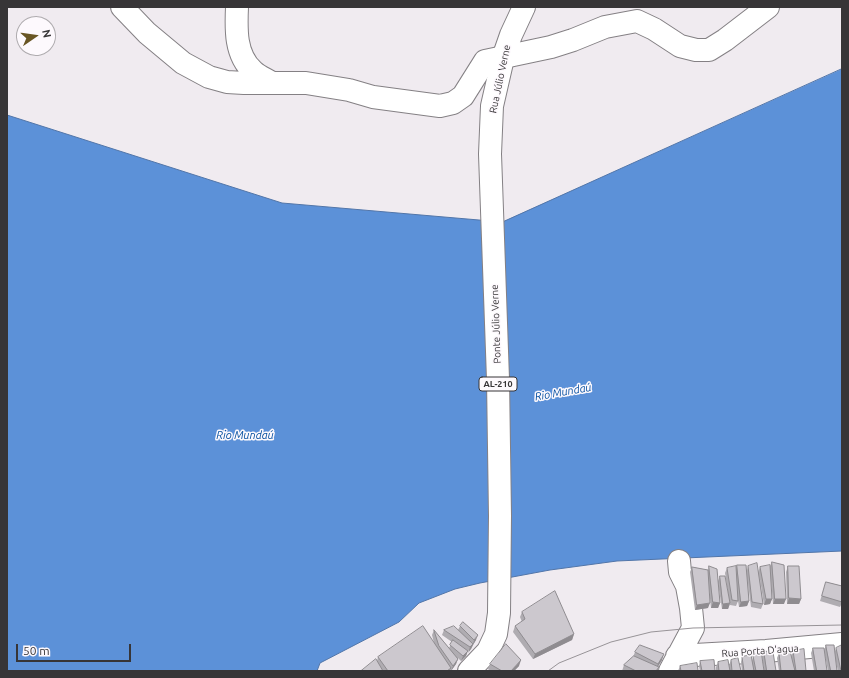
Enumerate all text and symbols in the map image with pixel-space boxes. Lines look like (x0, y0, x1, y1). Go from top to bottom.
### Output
north arrow (16, 16, 56, 56)
text: N (40, 28, 53, 39)
street label: Rua Júlio Verne (487, 44, 513, 114)
street label: Ponte Júlio Verne (489, 284, 503, 364)
road number: AL-210 (479, 377, 517, 391)
water label: Rio Mundaú (534, 381, 592, 403)
water label: Rio Mundaú (216, 428, 274, 442)
scale bar (18, 636, 133, 662)
street label: Rua Porta D'agua (721, 642, 799, 660)
text: 50 m (23, 644, 50, 657)

